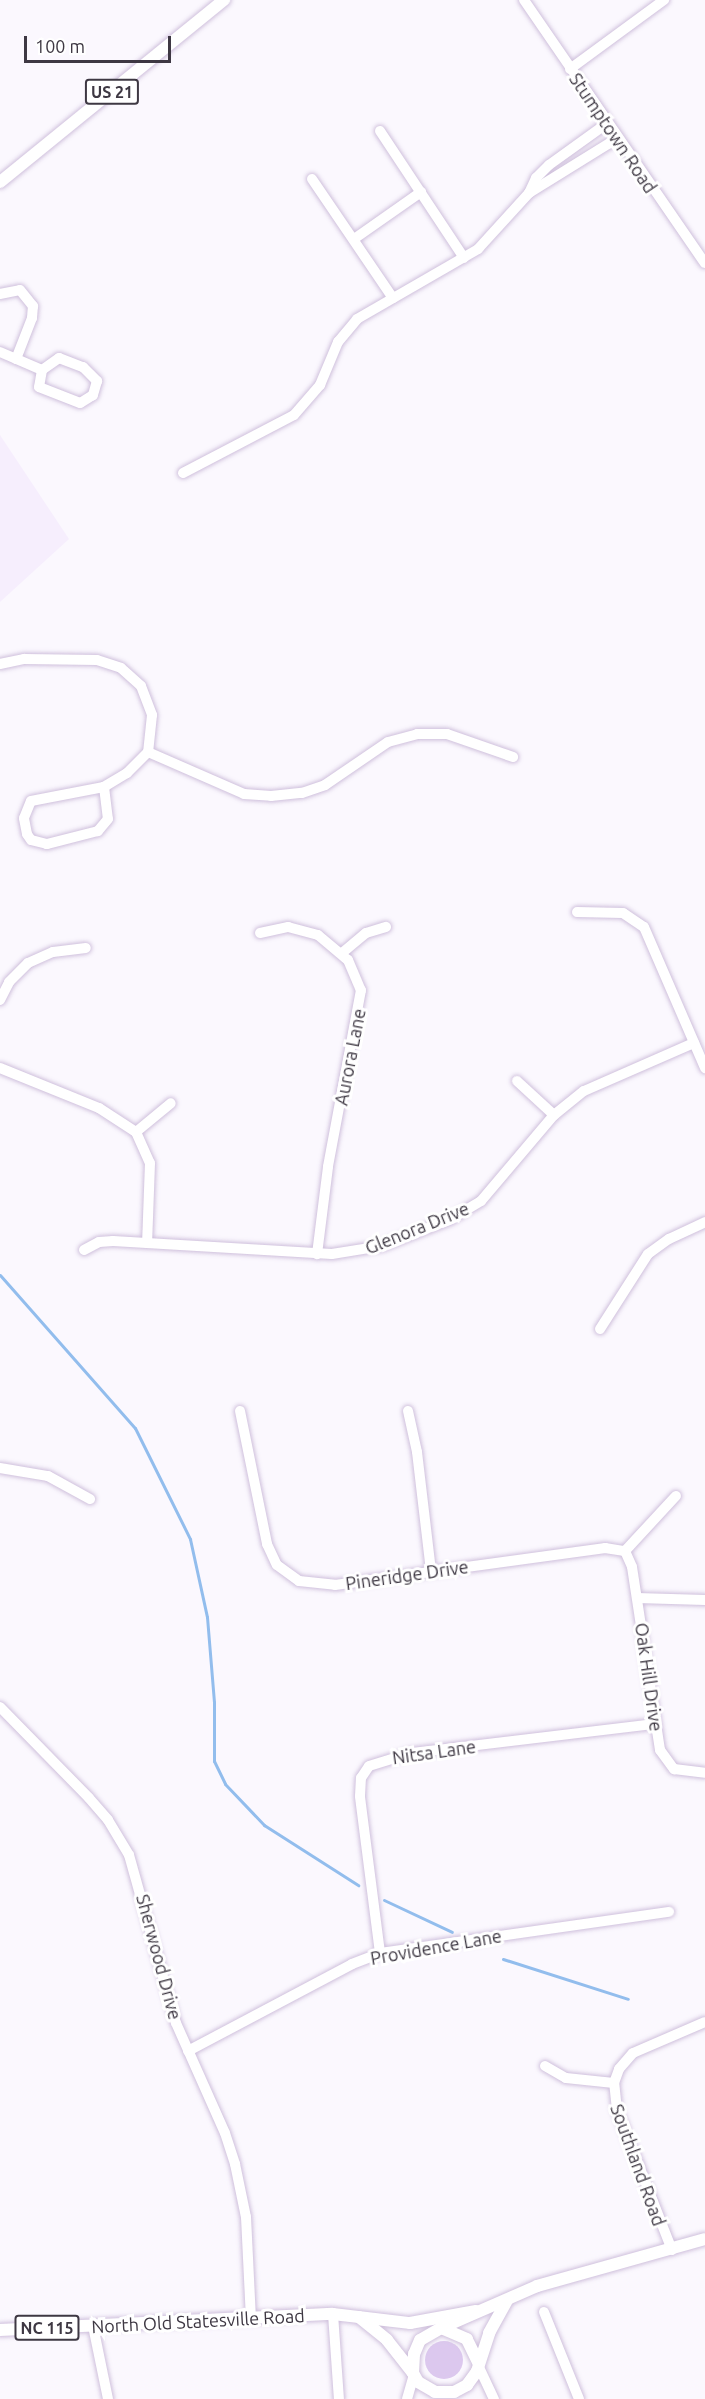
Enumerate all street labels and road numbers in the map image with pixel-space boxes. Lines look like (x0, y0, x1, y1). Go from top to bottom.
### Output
street label: Stumptown Road (565, 69, 661, 197)
road number: US 21 (84, 79, 140, 105)
street label: Aurora Lane (330, 1007, 370, 1107)
street label: Glenora Drive (362, 1197, 472, 1259)
street label: Pineridge Drive (344, 1556, 470, 1594)
street label: Oak Hill Drive (631, 1621, 667, 1733)
street label: Nitsa Lane (391, 1735, 477, 1769)
street label: Sherwood Drive (132, 1892, 186, 2022)
street label: Providence Lane (369, 1925, 503, 1969)
street label: Southland Road (606, 2101, 670, 2229)
street label: North Old Statesville Road (91, 2305, 305, 2337)
road number: NC 115 (14, 2315, 80, 2341)

